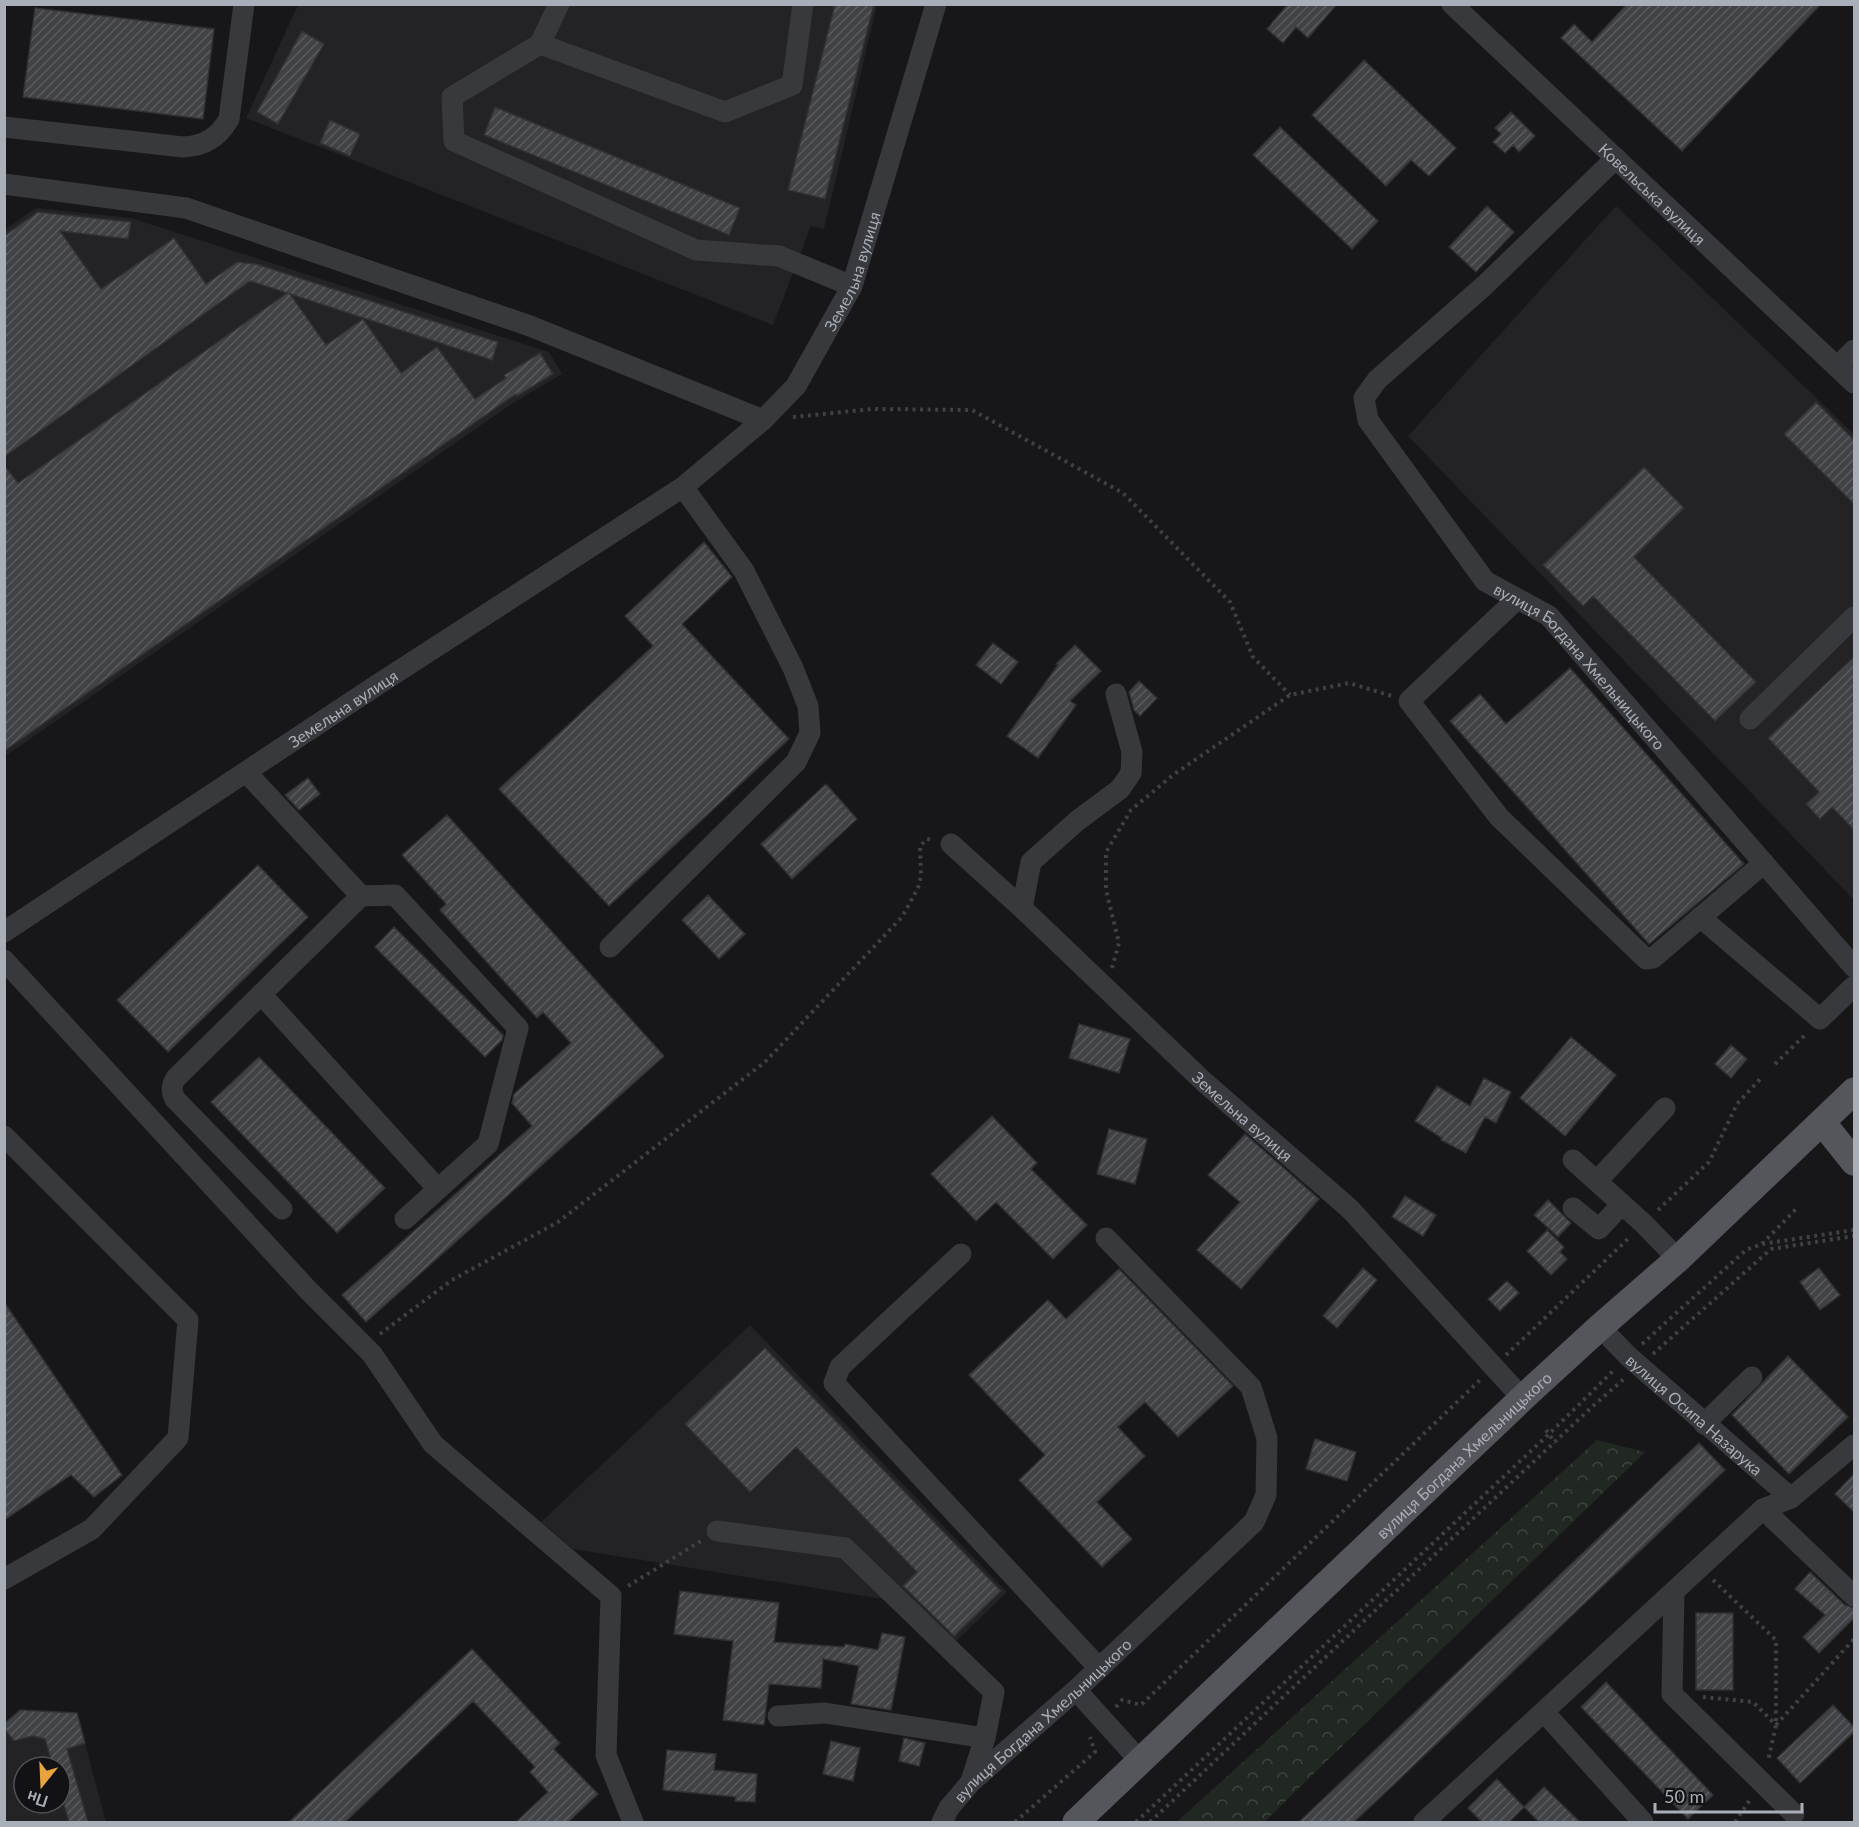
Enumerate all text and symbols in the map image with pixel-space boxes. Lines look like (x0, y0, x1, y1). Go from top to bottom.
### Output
street label: Ковельська вулиця (1595, 138, 1710, 248)
street label: Земельна вулиця (819, 209, 883, 334)
street label: вулиця Богдана Хмельницького (1491, 578, 1670, 753)
street label: Земельна вулиця (284, 665, 401, 751)
street label: Земельна вулиця (1189, 1067, 1297, 1165)
street label: вулиця Осипа Назарука (1623, 1350, 1767, 1479)
street label: вулиця Богдана Хмельницького (1372, 1367, 1555, 1542)
street label: вулиця Богдана Хмельницького (949, 1634, 1135, 1805)
north arrow (12, 1755, 72, 1815)
scale bar (1655, 1776, 1802, 1814)
text: 50 m (1664, 1785, 1704, 1807)
text: Пн (24, 1787, 50, 1812)

